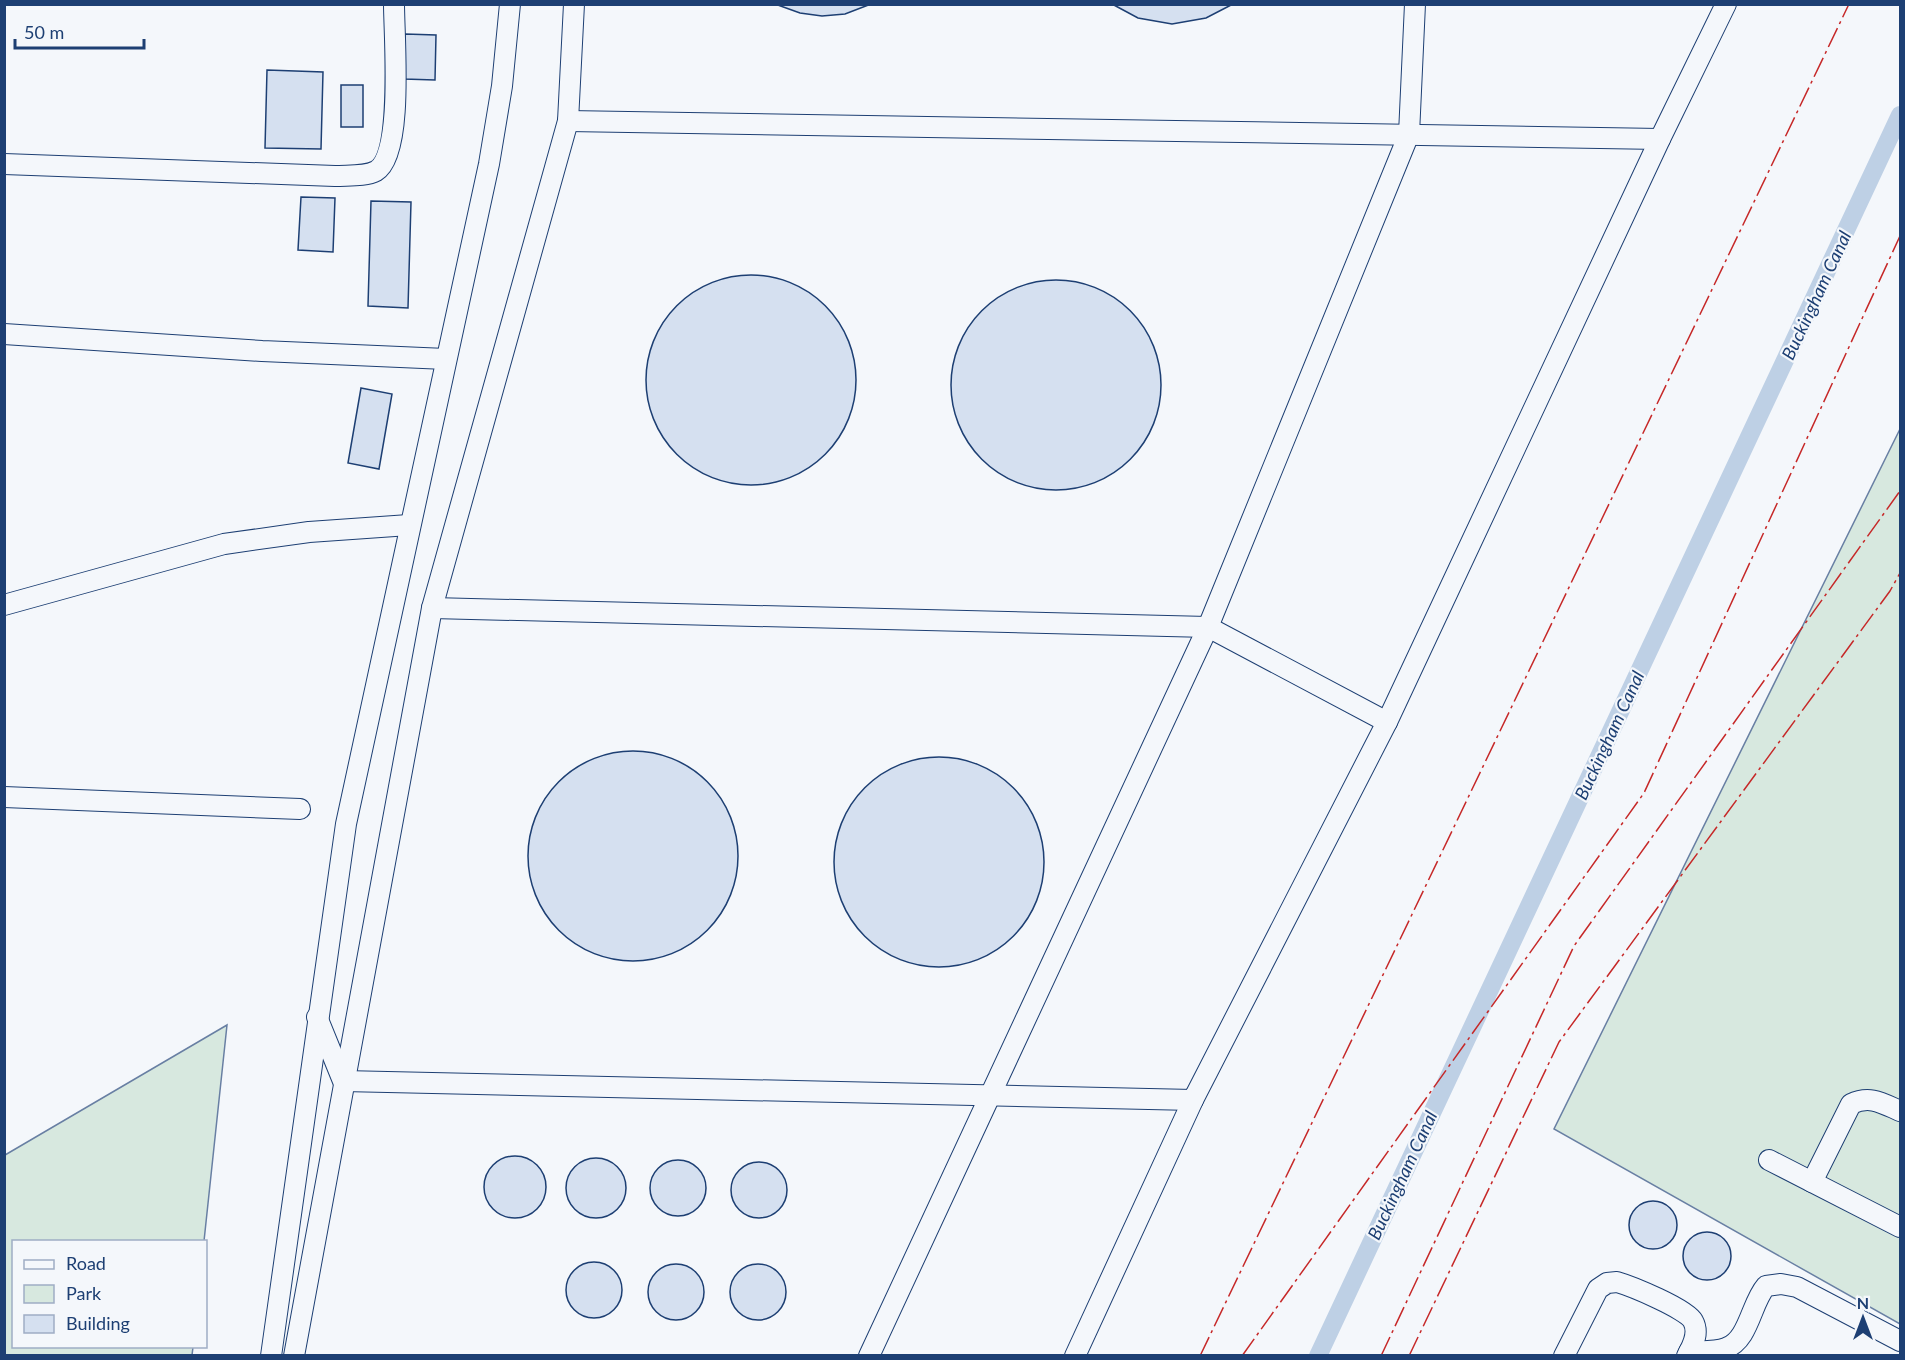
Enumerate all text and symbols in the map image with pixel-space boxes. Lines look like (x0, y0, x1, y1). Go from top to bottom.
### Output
scale bar (15, 12, 144, 50)
text: 50 m (24, 21, 64, 43)
water label: Buckingham Canal (1777, 227, 1855, 363)
water label: Buckingham Canal (1570, 667, 1648, 803)
water label: Buckingham Canal (1363, 1107, 1441, 1243)
legend (12, 1240, 207, 1348)
text: Road (66, 1252, 106, 1274)
text: Park (66, 1282, 102, 1304)
north arrow (1833, 1288, 1893, 1348)
text: N (1857, 1293, 1869, 1312)
text: Building (66, 1312, 130, 1334)

